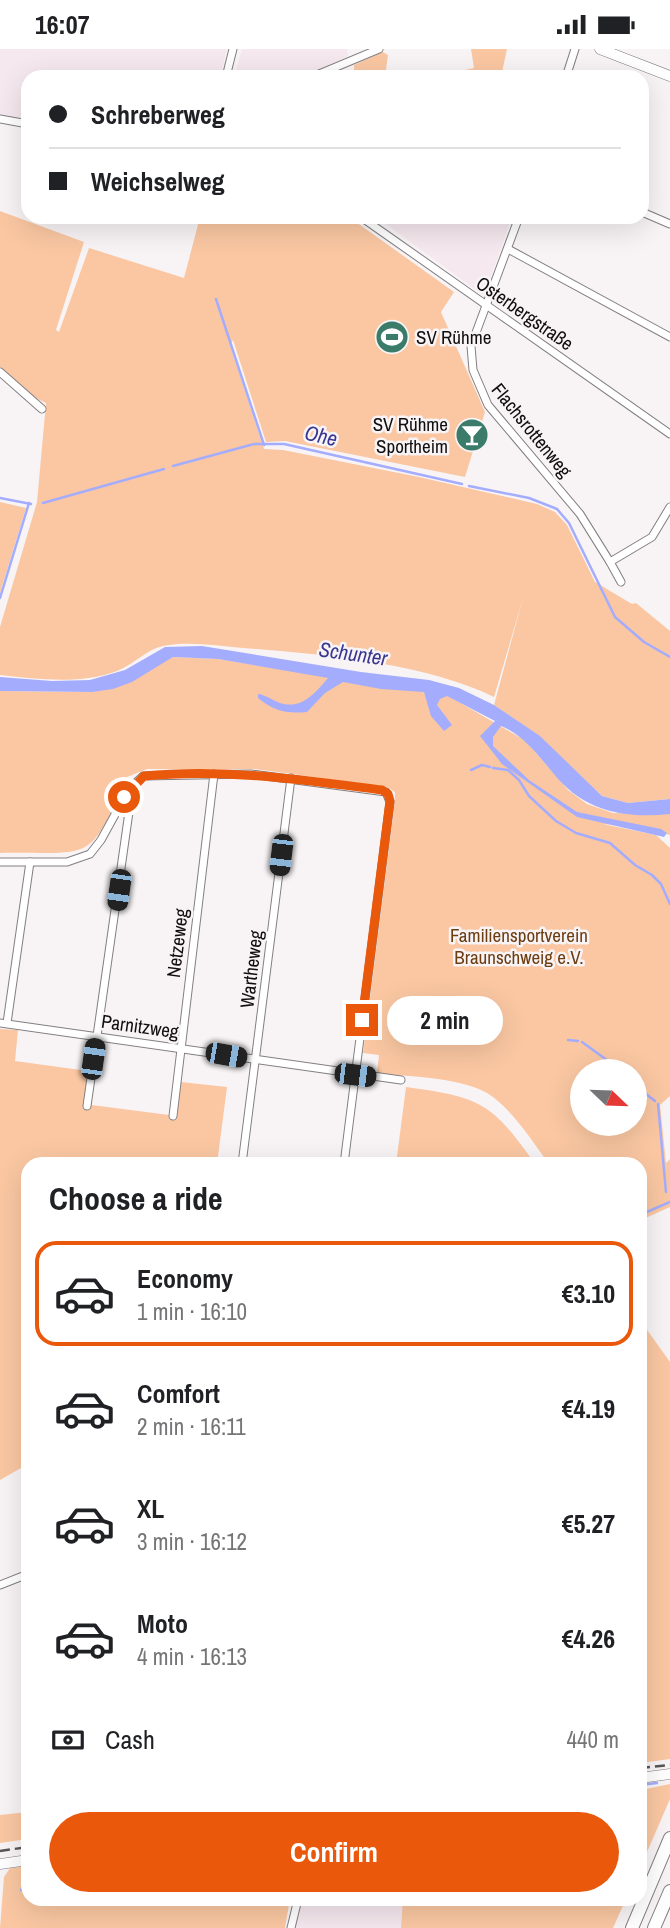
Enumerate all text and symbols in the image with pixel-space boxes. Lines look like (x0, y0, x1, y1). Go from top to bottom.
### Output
text: 16:07 (35, 7, 90, 42)
text: Schreberweg (91, 97, 225, 132)
text: Weichselweg (91, 164, 225, 199)
street label: Osterbergstraße (471, 270, 579, 356)
sports icon: SV Rühme (373, 318, 411, 356)
place label: SV Rühme (416, 324, 491, 350)
street label: Flachsrottenweg (486, 377, 578, 483)
place label: SV Rühme Sportheim (373, 411, 448, 459)
bar icon: SV Rühme Sportheim (453, 416, 491, 454)
water label: Ohe (302, 418, 340, 453)
water label: Schunter (317, 634, 390, 673)
route start (108, 781, 140, 813)
car (269, 833, 294, 877)
car (106, 868, 133, 912)
street label: Netzeweg (160, 907, 194, 979)
park label: Familiensportverein Braunschweig e.V. (450, 922, 588, 970)
street label: Wartheweg (233, 928, 269, 1009)
callout: 2 min (386, 995, 502, 1045)
route end (346, 1004, 378, 1036)
text: 2 min (420, 1005, 470, 1036)
street label: Parnitzweg (100, 1008, 181, 1044)
car (80, 1037, 107, 1081)
car (204, 1041, 249, 1069)
north arrow (570, 1059, 648, 1136)
map controls (570, 1059, 647, 1136)
car (333, 1062, 378, 1088)
text: Choose a ride (49, 1177, 223, 1220)
text: Economy (137, 1261, 233, 1296)
icon: car (53, 1262, 116, 1325)
text: €3.10 (562, 1276, 615, 1311)
text: 1 min · 16:10 (137, 1296, 247, 1327)
text: Comfort (137, 1376, 220, 1411)
icon: car (53, 1377, 116, 1440)
text: €4.19 (562, 1391, 615, 1426)
text: 2 min · 16:11 (137, 1411, 246, 1442)
text: XL (137, 1491, 164, 1526)
icon: car (53, 1492, 116, 1555)
text: €5.27 (562, 1506, 615, 1541)
text: 3 min · 16:12 (137, 1526, 247, 1557)
text: Moto (137, 1606, 188, 1641)
icon: car (53, 1607, 116, 1670)
text: €4.26 (562, 1621, 615, 1656)
text: 4 min · 16:13 (137, 1641, 247, 1672)
icon: cash (49, 1721, 87, 1759)
text: Cash (105, 1722, 155, 1757)
text: 440 m (567, 1724, 619, 1755)
button: Confirm (49, 1812, 619, 1892)

